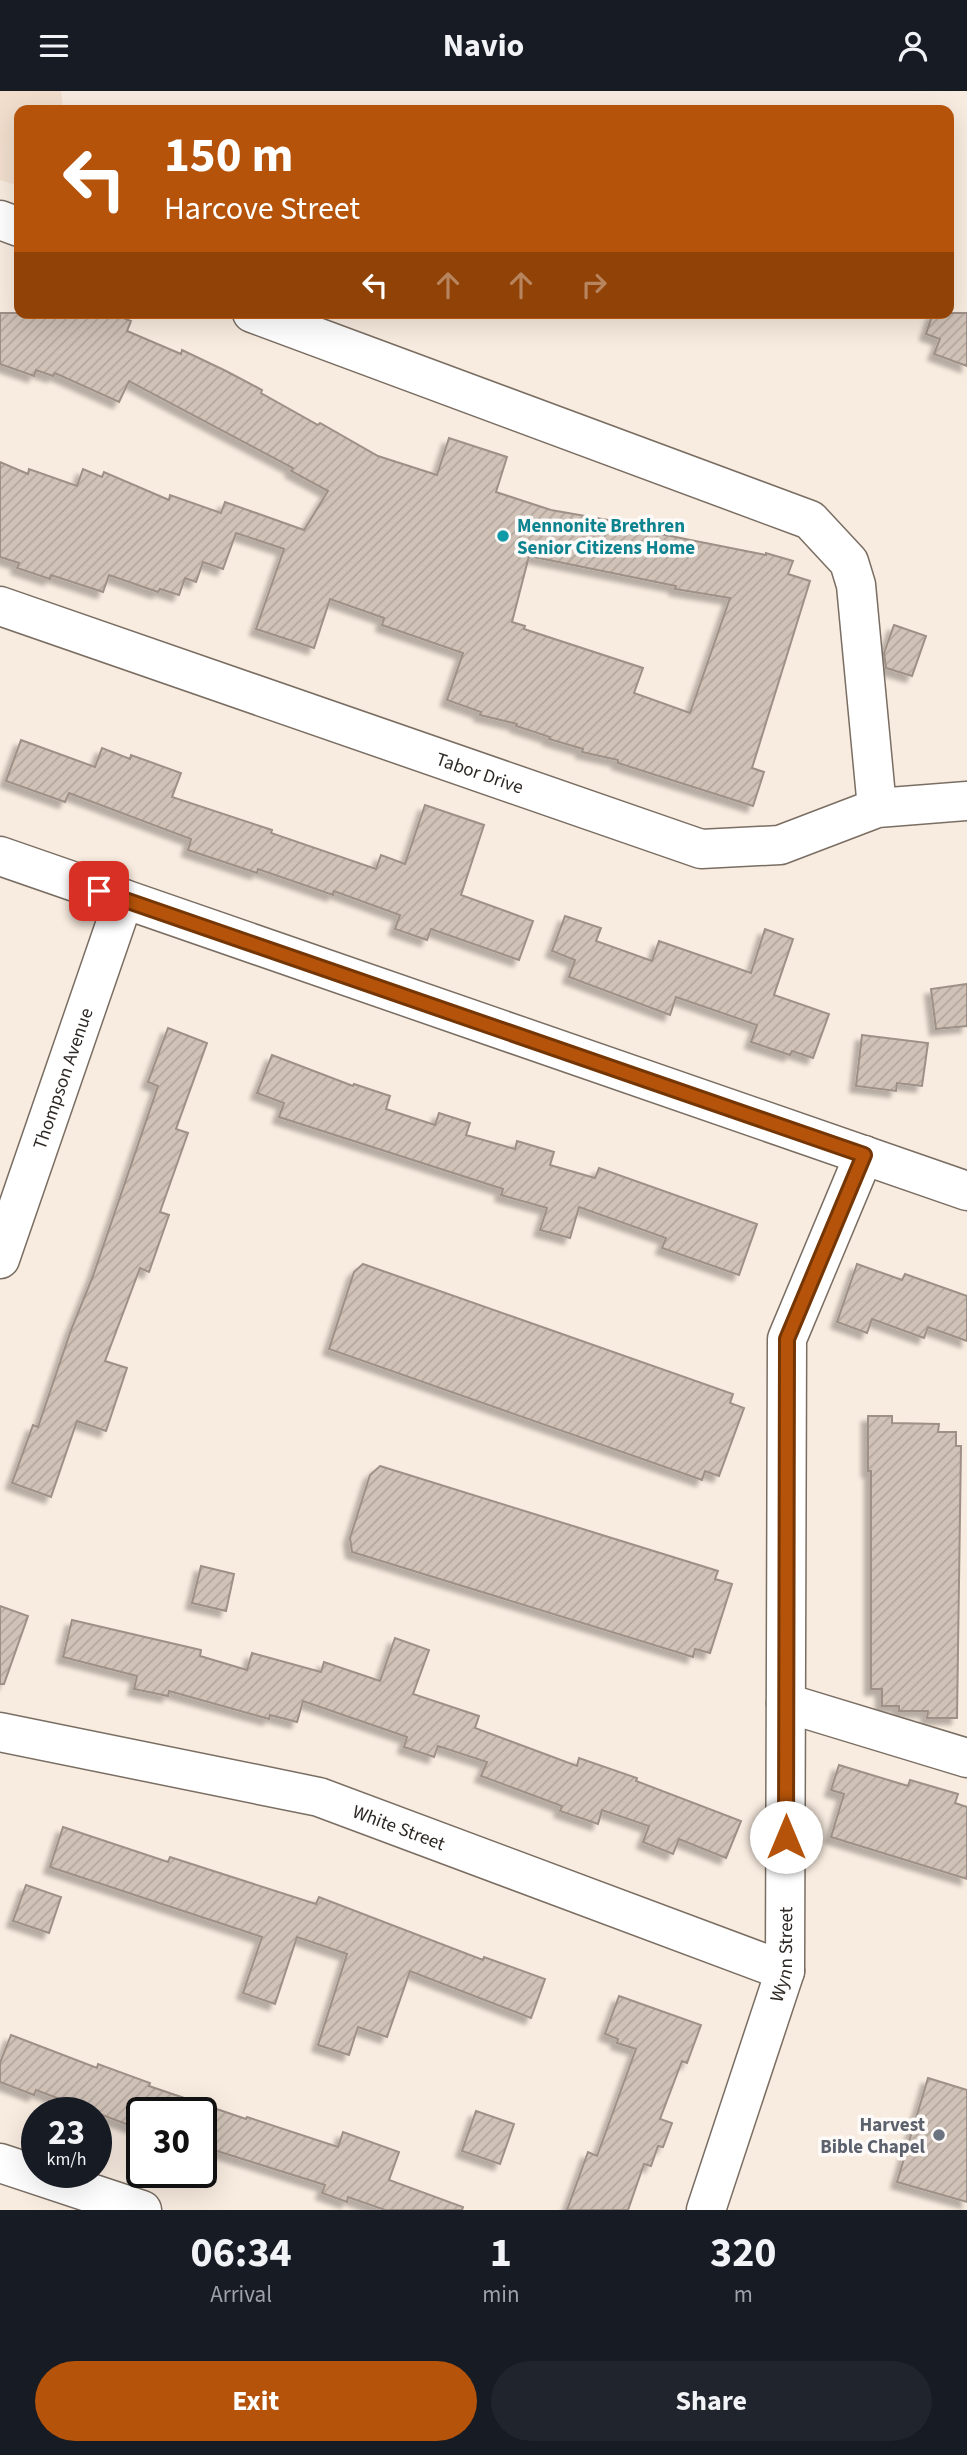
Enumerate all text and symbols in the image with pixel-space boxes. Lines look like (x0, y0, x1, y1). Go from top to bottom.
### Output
text: Navio (443, 23, 524, 69)
icon: menu (35, 27, 73, 65)
icon: person (894, 27, 932, 65)
text: 150 m (164, 121, 293, 191)
icon: left (49, 133, 140, 224)
text: Harcove Street (164, 186, 360, 232)
icon: left (356, 266, 394, 304)
icon: ahead (429, 266, 467, 304)
icon: ahead (502, 266, 540, 304)
icon: right (575, 266, 613, 304)
place label: Mennonite Brethren Senior Citizens Home (517, 513, 695, 562)
marker: Mennonite Brethren Senior Citizens Home (495, 528, 511, 544)
street label: Tabor Drive (432, 746, 527, 801)
pin (69, 861, 129, 921)
icon: arrive (80, 872, 118, 910)
street label: Thompson Avenue (27, 1004, 101, 1153)
street label: White Street (348, 1799, 449, 1858)
position arrow (749, 1800, 823, 1874)
street label: Wynn Street (764, 1906, 800, 2006)
speed limit sign: 30 (126, 2097, 217, 2188)
text: 23 (48, 2108, 85, 2158)
place label: Harvest Bible Chapel (820, 2112, 926, 2161)
marker: Harvest Bible Chapel (931, 2127, 947, 2143)
text: km/h (47, 2147, 86, 2172)
text: 06:34 (190, 2223, 292, 2283)
text: 1 (490, 2223, 512, 2283)
text: 320 (710, 2223, 777, 2283)
text: Arrival (210, 2278, 272, 2311)
text: min (482, 2278, 520, 2311)
text: m (734, 2278, 753, 2311)
button: Exit (35, 2361, 477, 2441)
button: Share (491, 2361, 932, 2441)

